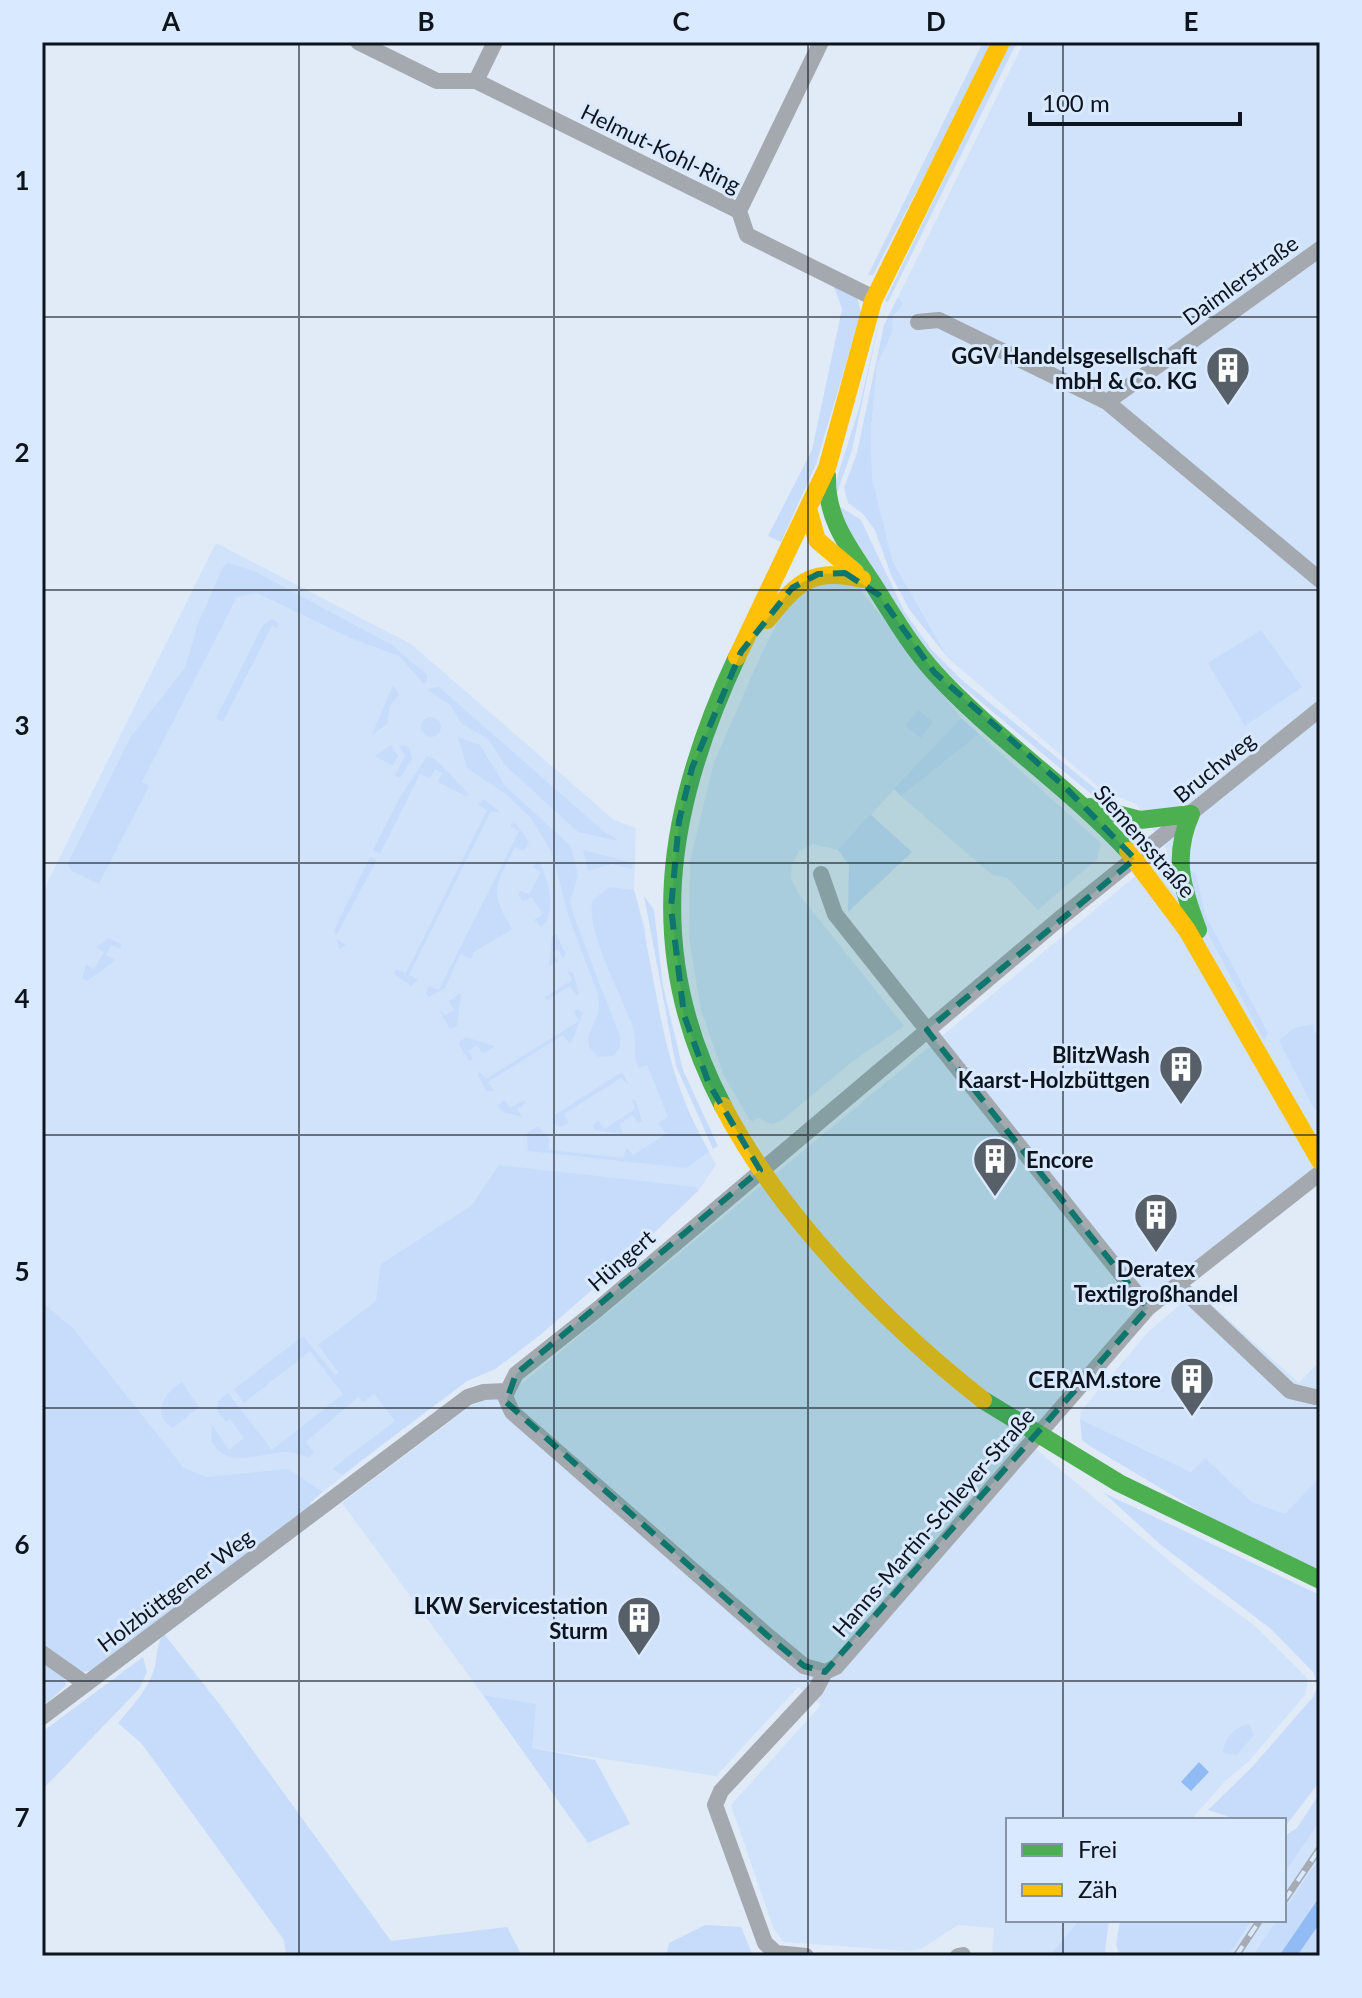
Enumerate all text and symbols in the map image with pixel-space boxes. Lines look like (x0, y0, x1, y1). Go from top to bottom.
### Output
text: A (161, 5, 181, 37)
text: B (417, 5, 435, 37)
text: C (672, 5, 690, 37)
text: D (926, 5, 946, 37)
text: E (1184, 5, 1198, 37)
scale bar (1030, 76, 1240, 126)
text: 100 m (1042, 88, 1110, 117)
street label: Helmut-Kohl-Ring (577, 98, 745, 198)
text: 1 (14, 164, 30, 196)
street label: Daimlerstraße (1177, 229, 1303, 331)
place label: GGV Handelsgesellschaft mbH & Co. KG (951, 342, 1197, 394)
building icon: GGV Handelsgesellschaft mbH & Co. KG (1204, 344, 1252, 407)
text: 2 (14, 436, 30, 468)
text: 3 (14, 709, 30, 741)
street label: Bruchweg (1168, 726, 1260, 808)
street label: Siemensstraße (1089, 779, 1201, 903)
text: 4 (14, 982, 30, 1014)
place label: BlitzWash Kaarst-Holzbüttgen (958, 1041, 1150, 1093)
building icon: BlitzWash Kaarst-Holzbüttgen (1157, 1043, 1205, 1106)
building icon: Encore (971, 1135, 1019, 1198)
place label: Encore (1026, 1146, 1094, 1173)
building icon: Deratex Textilgroßhandel (1132, 1191, 1180, 1254)
street label: Hüngert (582, 1224, 660, 1296)
text: 5 (14, 1255, 30, 1287)
place label: Deratex Textilgroßhandel (1074, 1255, 1238, 1307)
building icon: CERAM.store (1168, 1355, 1216, 1418)
place label: CERAM.store (1028, 1366, 1161, 1393)
street label: Hanns-Martin-Schleyer-Straße (826, 1402, 1040, 1642)
street label: Holzbüttgener Weg (92, 1523, 258, 1657)
text: 6 (14, 1528, 30, 1560)
place label: LKW Servicestation Sturm (414, 1592, 608, 1644)
building icon: LKW Servicestation Sturm (615, 1594, 663, 1657)
text: 7 (14, 1801, 30, 1833)
legend (1006, 1818, 1286, 1922)
text: Frei (1078, 1834, 1117, 1863)
text: Zäh (1078, 1874, 1118, 1903)

